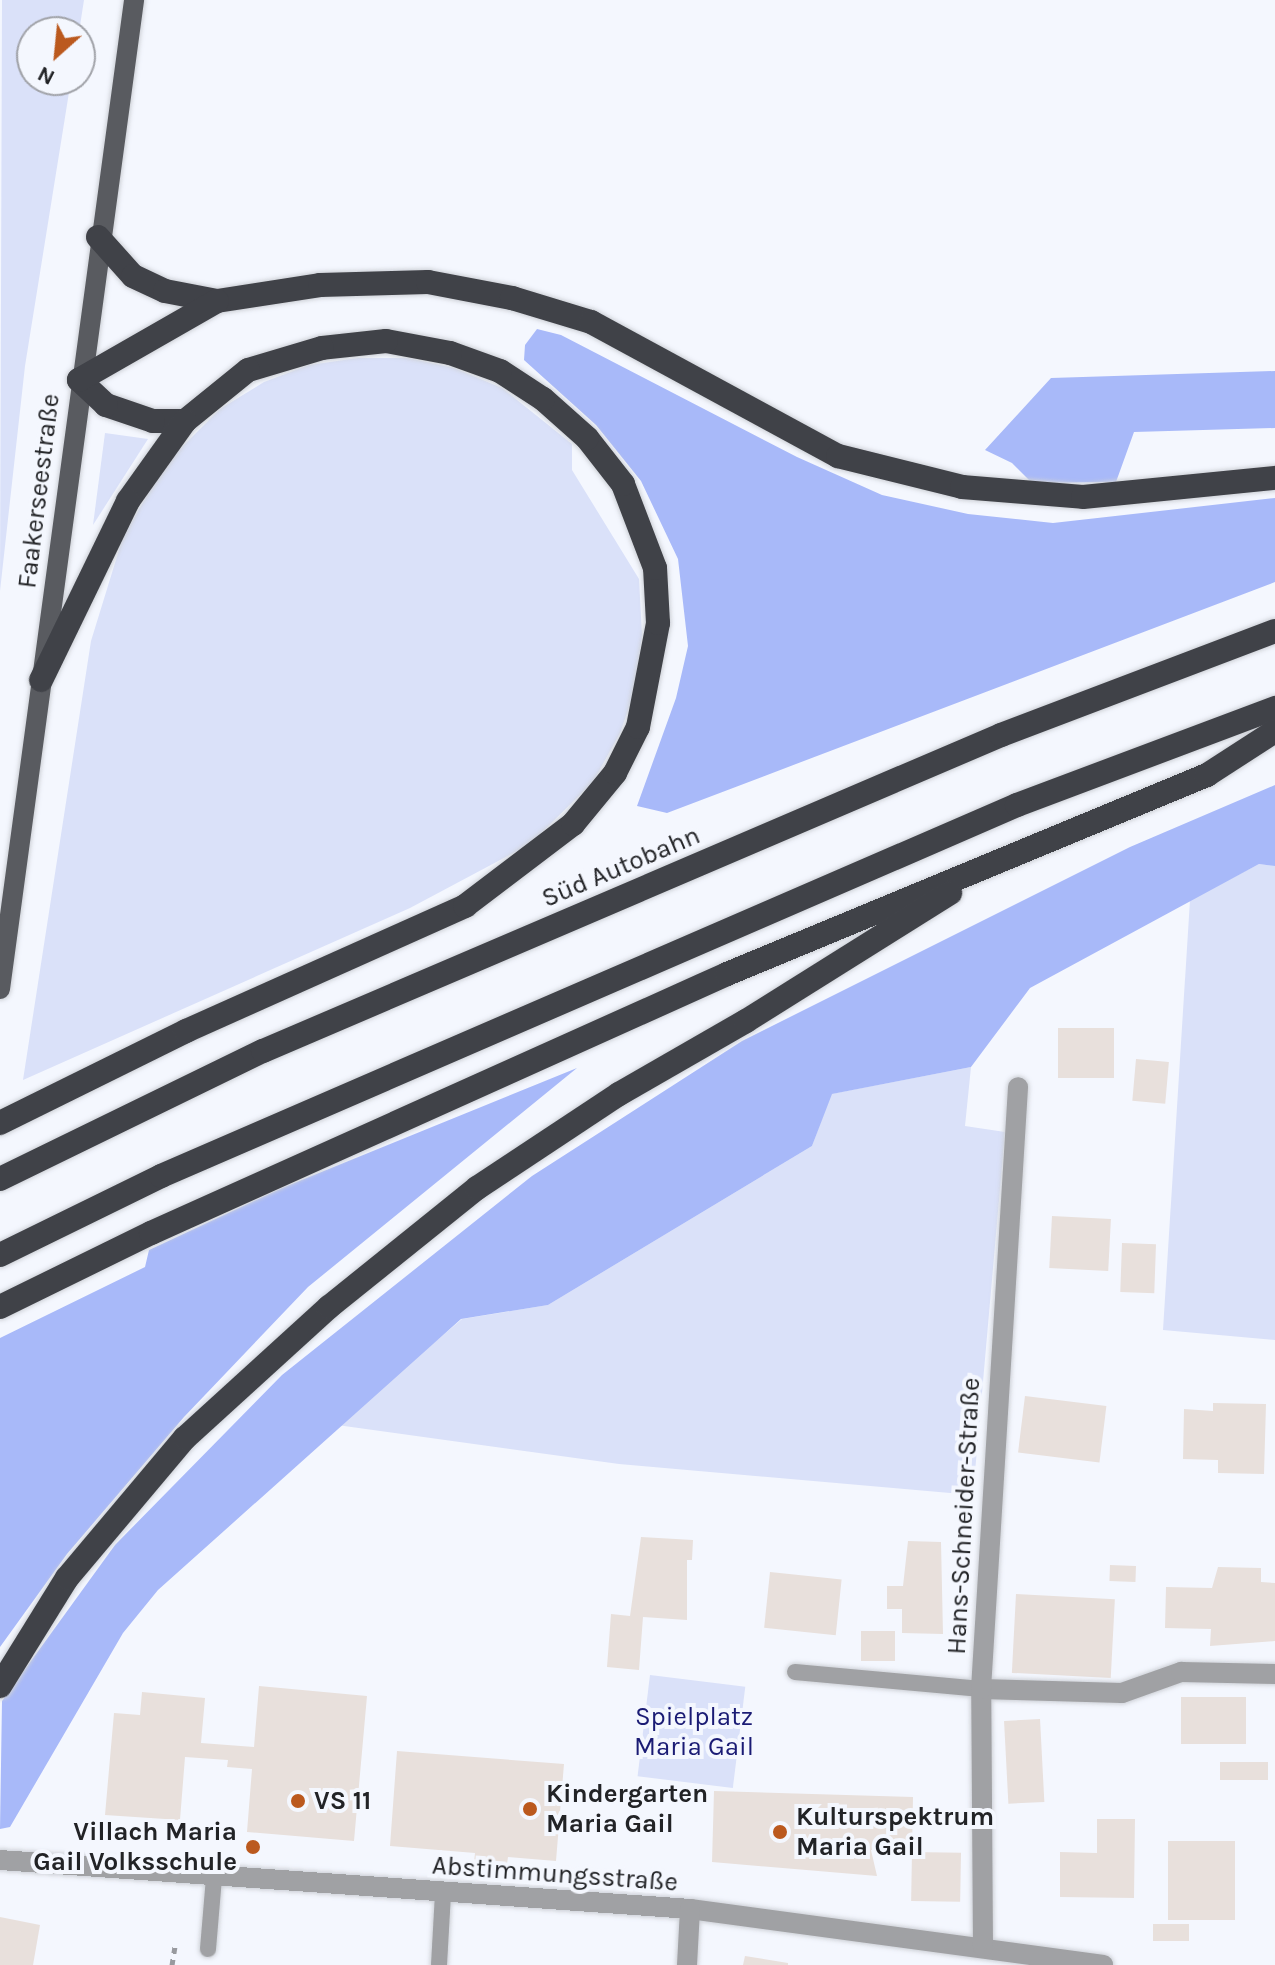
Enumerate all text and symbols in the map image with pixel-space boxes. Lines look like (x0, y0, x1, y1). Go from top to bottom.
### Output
north arrow (16, 16, 96, 96)
text: N (33, 60, 59, 91)
street label: Faakerseestraße (12, 392, 66, 590)
street label: Süd Autobahn (537, 820, 705, 914)
street label: Hans-Schneider-Straße (941, 1377, 987, 1655)
park label: Spielplatz Maria Gail (634, 1701, 754, 1762)
place label: Kindergarten Maria Gail (546, 1778, 708, 1840)
place label: VS 11 (314, 1785, 371, 1817)
marker: VS 11 (289, 1792, 307, 1810)
marker: Kindergarten Maria Gail (521, 1800, 539, 1818)
place label: Kulturspektrum Maria Gail (796, 1801, 994, 1862)
place label: Villach Maria Gail Volksschule (33, 1816, 237, 1878)
marker: Kulturspektrum Maria Gail (771, 1823, 789, 1841)
marker: Villach Maria Gail Volksschule (244, 1838, 262, 1856)
street label: Abstimmungsstraße (431, 1850, 679, 1898)

